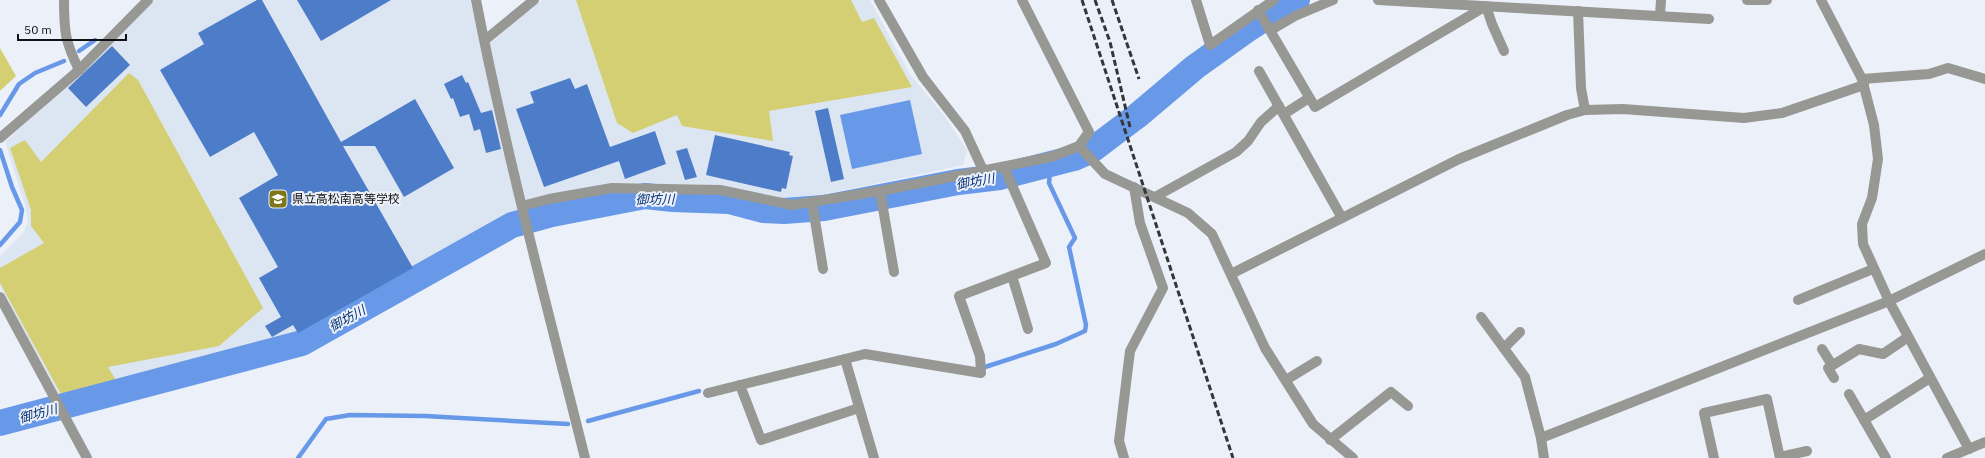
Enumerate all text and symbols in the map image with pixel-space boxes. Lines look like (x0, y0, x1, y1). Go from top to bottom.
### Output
scale bar (18, 16, 126, 42)
text: 50 m (24, 22, 52, 37)
water label: 御坊川 (954, 169, 998, 193)
school or university icon: 県立高松南高等学校 (267, 188, 289, 210)
place label: 県立高松南高等学校 (292, 191, 400, 206)
water label: 御坊川 (635, 191, 677, 208)
water label: 御坊川 (326, 301, 370, 335)
water label: 御坊川 (17, 400, 61, 427)

